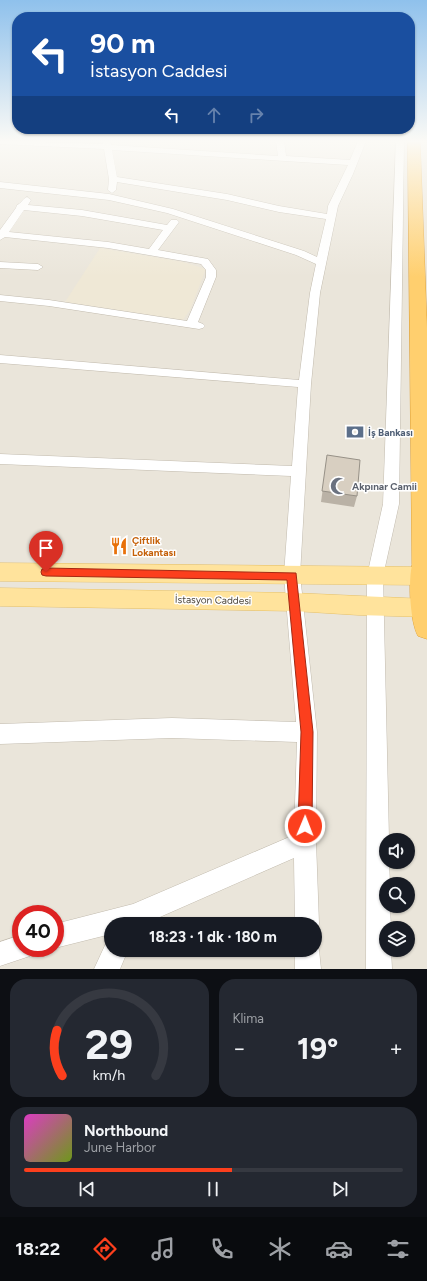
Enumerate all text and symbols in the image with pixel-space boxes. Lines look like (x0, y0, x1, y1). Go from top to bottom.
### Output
text: 90 m (90, 26, 155, 60)
icon: left (24, 28, 76, 80)
text: İstasyon Caddesi (90, 60, 227, 82)
icon: left (161, 104, 183, 126)
icon: ahead (203, 104, 225, 126)
icon: right (245, 104, 267, 126)
bank icon: İş Bankası (345, 422, 365, 442)
place label: İş Bankası (368, 426, 413, 439)
mosque icon: Akpınar Camii (329, 476, 349, 496)
place label: Akpınar Camii (352, 480, 417, 493)
pin (29, 531, 63, 572)
place label: Çiftlik Lokantası (132, 534, 176, 559)
restaurant icon: Çiftlik Lokantası (109, 536, 129, 556)
icon: arrive (35, 537, 57, 559)
street label: İstasyon Caddesi (175, 593, 251, 607)
position arrow (284, 805, 326, 847)
map controls (379, 833, 415, 957)
button: sound (379, 833, 415, 869)
button: search (379, 877, 415, 913)
speed limit sign: 40 (12, 905, 64, 957)
button: layers (379, 921, 415, 957)
text: 18:23 · 1 dk · 180 m (149, 928, 277, 946)
text: Klima (233, 1011, 264, 1026)
text: 29 (85, 1019, 133, 1069)
text: 19° (297, 1030, 338, 1067)
text: − (233, 1035, 246, 1062)
text: + (389, 1035, 403, 1062)
text: km/h (93, 1066, 126, 1084)
text: Northbound (84, 1122, 168, 1140)
text: June Harbor (84, 1140, 156, 1155)
icon: previous (76, 1178, 98, 1200)
icon: pause (202, 1178, 224, 1200)
icon: next (329, 1178, 351, 1200)
icon: directions (91, 1235, 119, 1263)
icon: music (149, 1235, 177, 1263)
icon: phone (208, 1235, 236, 1263)
icon: climate (266, 1235, 294, 1263)
icon: car (325, 1235, 353, 1263)
icon: filters (384, 1235, 412, 1263)
text: 18:22 (15, 1238, 60, 1260)

